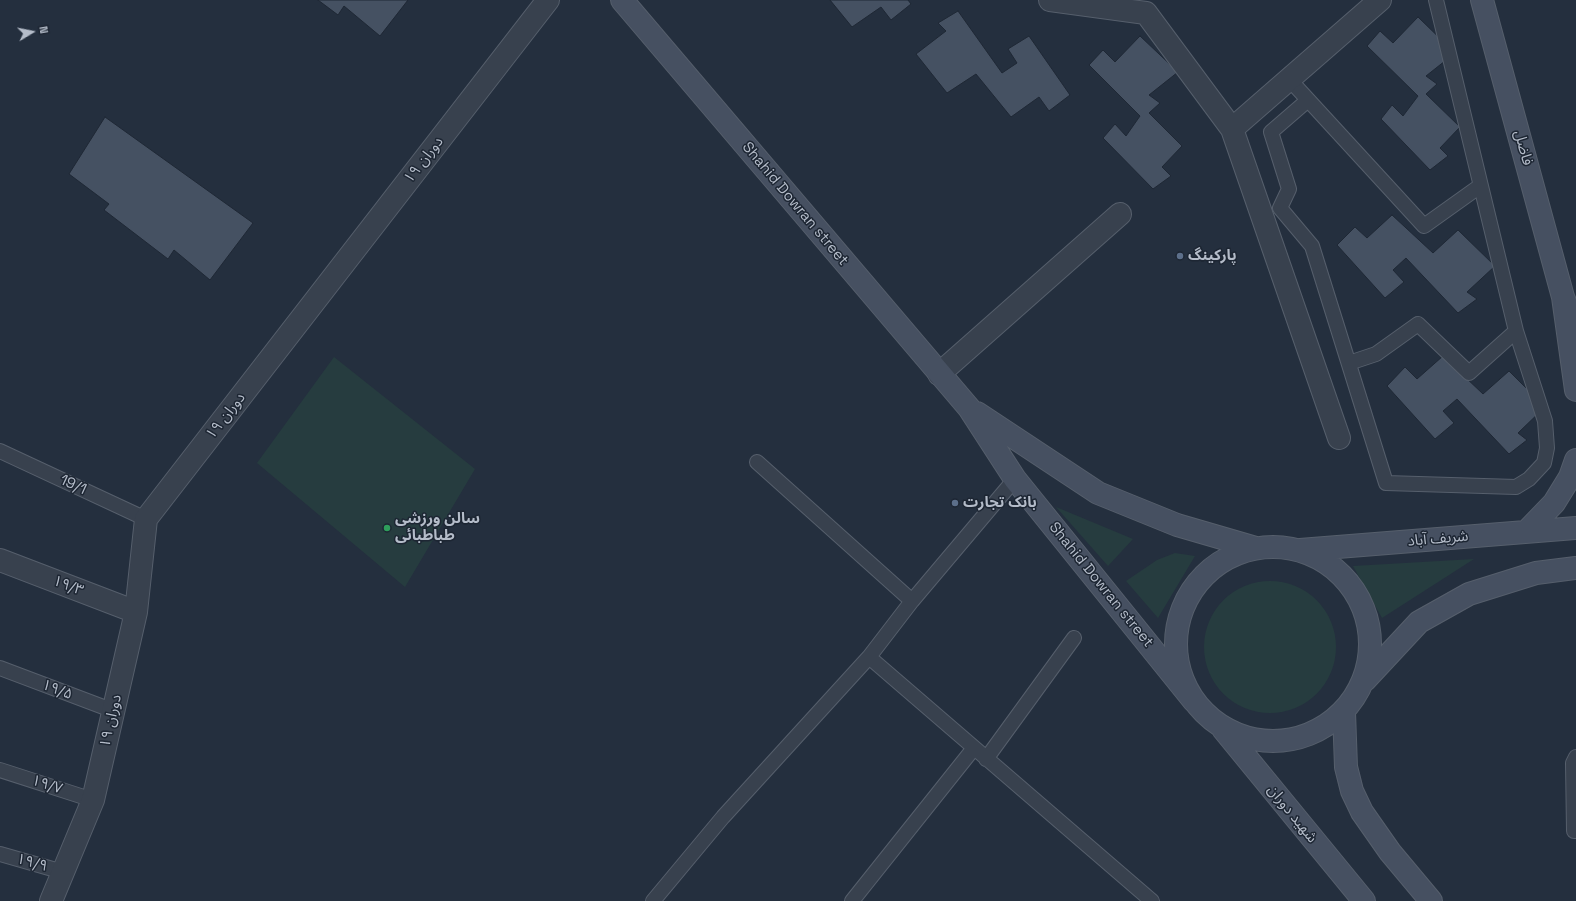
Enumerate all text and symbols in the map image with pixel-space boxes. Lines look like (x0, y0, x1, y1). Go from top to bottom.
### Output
north arrow (12, 12, 52, 52)
text: N (36, 25, 51, 35)
street label: فاضل (1510, 128, 1536, 168)
street label: دوران ۱۹ (400, 133, 448, 187)
street label: Shahid Dowran street (738, 138, 852, 270)
place label: پارکینگ (1188, 247, 1237, 265)
marker: پارکینگ (1175, 251, 1185, 261)
street label: دوران ۱۹ (202, 389, 250, 443)
street label: 19/1 (57, 471, 89, 499)
place label: بانک تجارت (963, 494, 1037, 512)
marker: بانک تجارت (950, 498, 960, 508)
place label: سالن ورزشی طباطبائی (395, 510, 480, 545)
street label: Shahid Dowran street (1045, 519, 1157, 651)
marker: سالن ورزشی طباطبائی (382, 523, 392, 533)
street label: شریف آباد (1407, 527, 1469, 551)
street label: ۱۹/۳ (50, 572, 86, 600)
street label: ۱۹/۵ (39, 676, 75, 704)
street label: دوران ۱۹ (96, 693, 126, 749)
street label: ۱۹/۷ (29, 772, 65, 798)
street label: شهید دوران (1263, 781, 1321, 847)
street label: ۱۹/۹ (15, 850, 49, 876)

